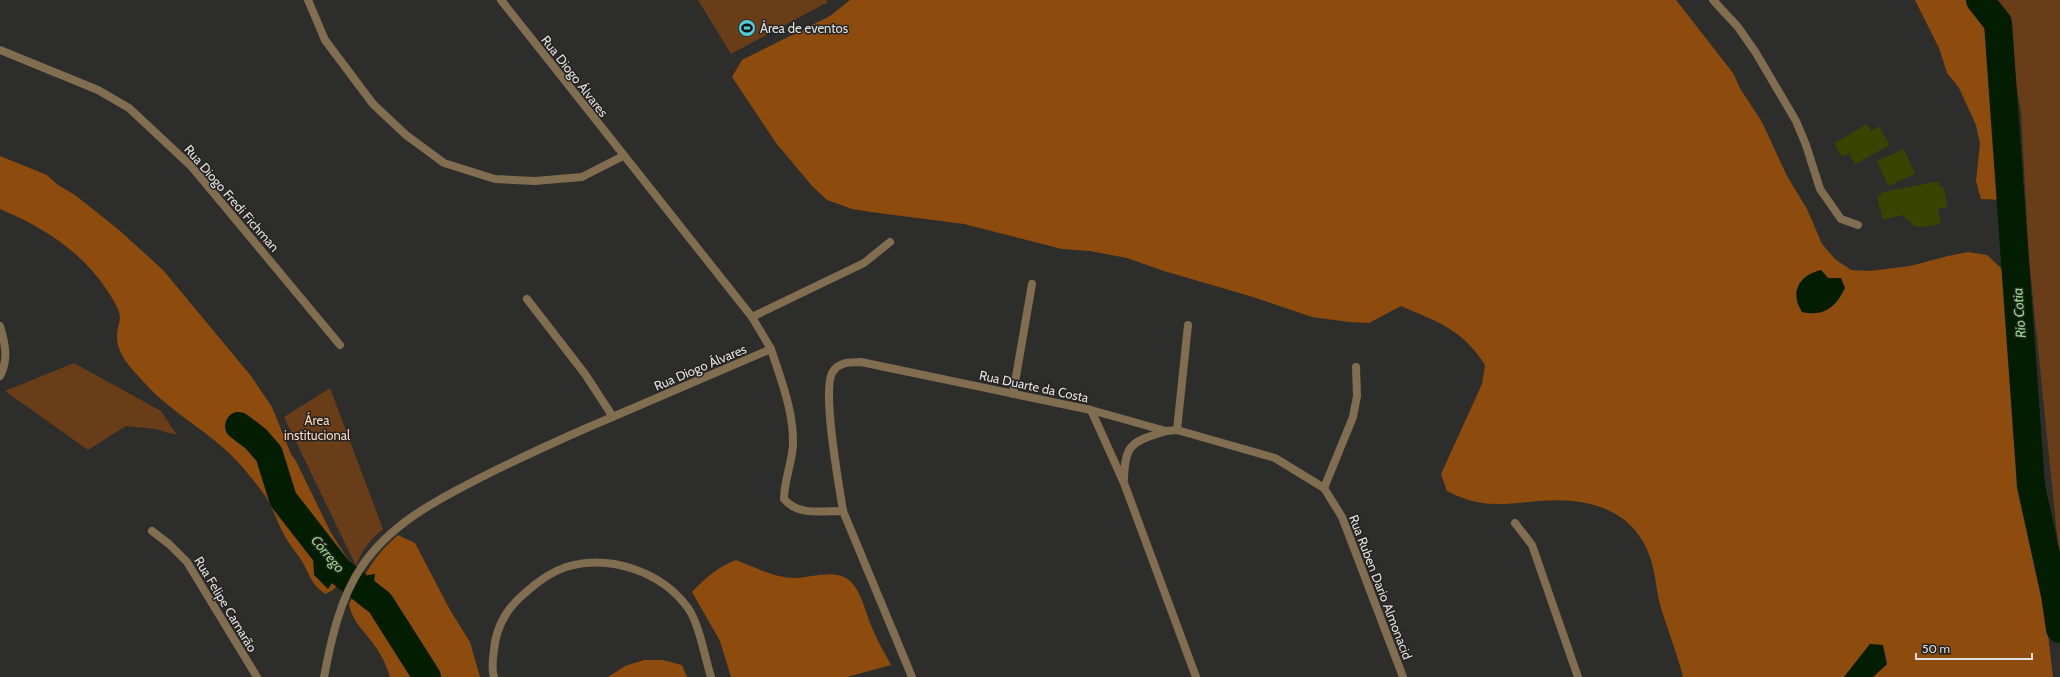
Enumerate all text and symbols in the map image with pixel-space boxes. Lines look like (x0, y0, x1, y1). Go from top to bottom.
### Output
sports icon: Área de eventos (737, 18, 757, 38)
place label: Área de eventos (760, 19, 849, 36)
street label: Rua Diogo Álvares (538, 31, 613, 120)
street label: Rua Diogo Fredi Fichman (181, 141, 283, 255)
water label: Rio Cotia (2008, 287, 2030, 339)
street label: Rua Diogo Álvares (651, 339, 749, 394)
street label: Rua Duarte da Costa (978, 367, 1091, 406)
park label: Área institucional (284, 411, 350, 443)
street label: Rua Ruben Dario Almonacid (1346, 512, 1416, 662)
water label: Córrego (307, 532, 349, 576)
street label: Rua Felipe Camarão (191, 553, 261, 655)
scale bar (1916, 635, 2032, 661)
text: 50 m (1922, 641, 1950, 656)

